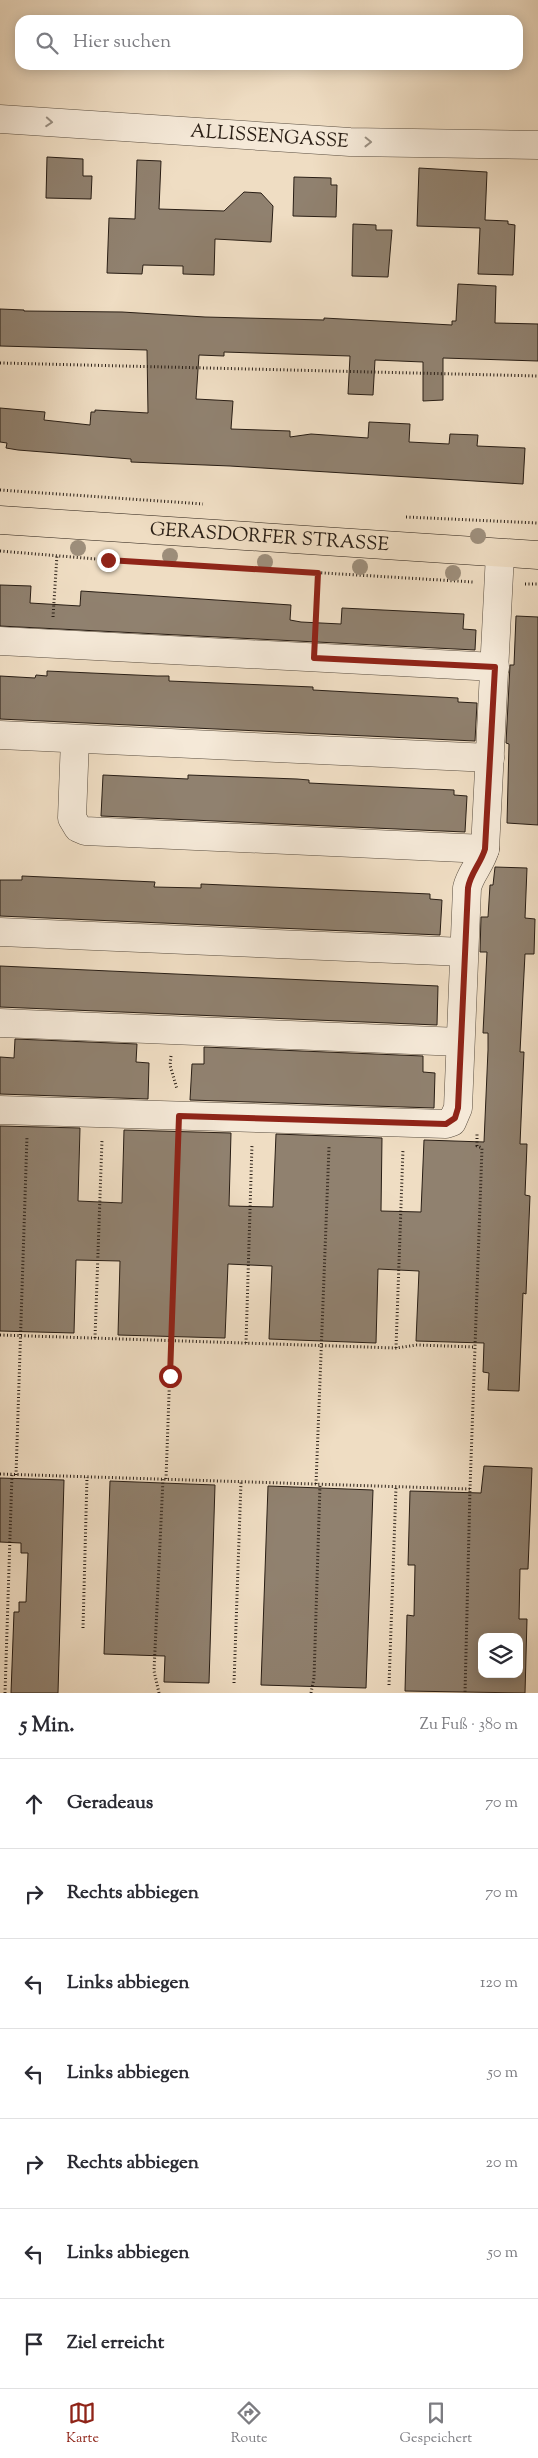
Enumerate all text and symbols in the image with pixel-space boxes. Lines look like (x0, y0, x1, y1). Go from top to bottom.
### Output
search box (15, 15, 523, 70)
icon: search (33, 29, 61, 57)
text: Hier suchen (73, 29, 171, 56)
one-way arrow (45, 117, 53, 128)
street label: ALLISSENGASSE (189, 118, 350, 155)
one-way arrow (364, 137, 372, 147)
street label: GERASDORFER STRASSE (149, 516, 390, 559)
route end (97, 549, 120, 572)
route start (159, 1365, 182, 1388)
map controls (478, 1633, 523, 1678)
button: layers (478, 1633, 523, 1678)
text: 5 Min. (20, 1711, 75, 1741)
text: Zu Fuß · 380 m (420, 1714, 518, 1737)
icon: ahead (20, 1790, 48, 1818)
text: Geradeaus (67, 1790, 153, 1817)
text: 70 m (485, 1792, 518, 1815)
icon: right (20, 1880, 48, 1908)
text: Rechts abbiegen (67, 1880, 199, 1907)
text: 70 m (485, 1882, 518, 1905)
icon: left (20, 1970, 48, 1998)
text: Links abbiegen (67, 1970, 190, 1997)
text: 120 m (480, 1972, 518, 1995)
icon: left (20, 2060, 48, 2088)
text: Links abbiegen (67, 2060, 190, 2087)
text: 50 m (487, 2062, 518, 2085)
icon: right (20, 2150, 48, 2178)
text: Rechts abbiegen (67, 2150, 199, 2177)
text: 20 m (485, 2152, 518, 2175)
icon: left (20, 2240, 48, 2268)
text: Links abbiegen (67, 2240, 190, 2267)
text: 50 m (487, 2242, 518, 2265)
icon: arrive (20, 2330, 48, 2358)
text: Ziel erreicht (67, 2330, 164, 2357)
tab: Karte (66, 2399, 99, 2449)
tab: Route (231, 2399, 268, 2449)
tab: Gespeichert (399, 2399, 472, 2449)

